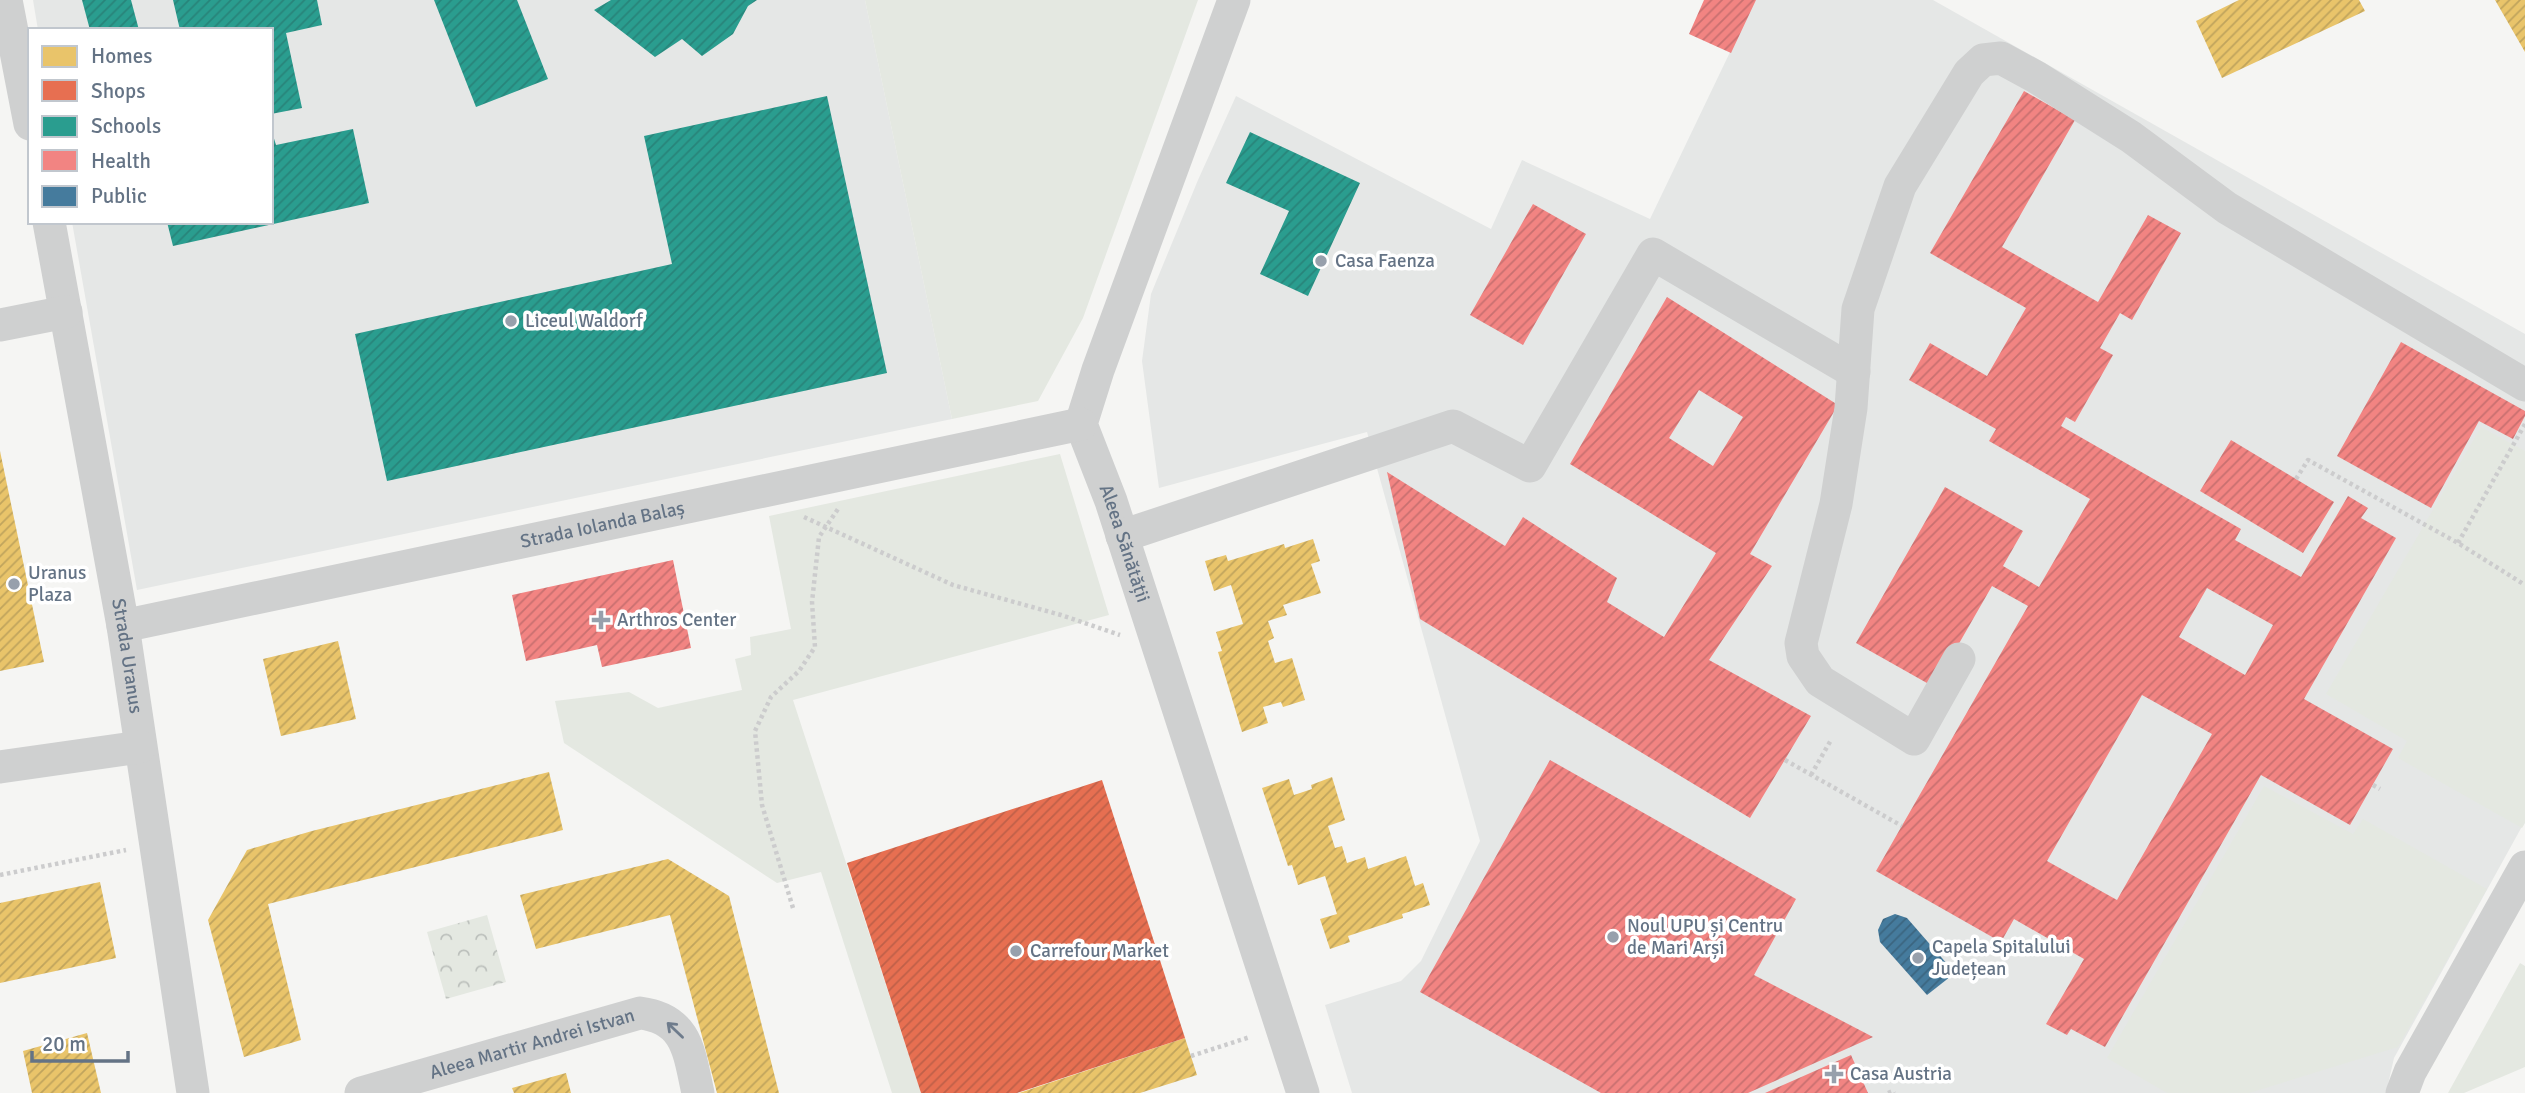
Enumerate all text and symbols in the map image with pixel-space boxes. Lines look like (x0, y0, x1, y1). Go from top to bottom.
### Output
legend (28, 28, 273, 224)
text: Homes (91, 43, 153, 69)
text: Shops (91, 78, 145, 104)
text: Schools (91, 113, 161, 139)
text: Health (91, 148, 151, 174)
text: Public (91, 183, 147, 209)
place label: Casa Faenza (1335, 249, 1435, 273)
marker: Casa Faenza (1313, 253, 1329, 269)
place label: Liceul Waldorf (525, 309, 644, 333)
marker: Liceul Waldorf (503, 313, 519, 329)
street label: Aleea Sănătății (1094, 481, 1155, 606)
street label: Strada Iolanda Balaș (518, 496, 687, 554)
place label: Uranus Plaza (28, 561, 86, 607)
marker: Uranus Plaza (6, 576, 22, 592)
street label: Strada Uranus (106, 597, 148, 715)
place label: Arthros Center (617, 608, 736, 632)
marker: Arthros Center (591, 610, 611, 630)
place label: Noul UPU și Centru de Mari Arși (1627, 914, 1783, 960)
marker: Noul UPU și Centru de Mari Arși (1605, 929, 1621, 945)
place label: Capela Spitalului Județean (1932, 935, 2071, 981)
place label: Carrefour Market (1030, 939, 1169, 963)
marker: Carrefour Market (1008, 943, 1024, 959)
marker: Capela Spitalului Județean (1910, 950, 1926, 966)
street label: Aleea Martir Andrei Istvan (427, 1003, 637, 1085)
scale bar (32, 1020, 128, 1064)
one-way arrow (667, 1022, 684, 1039)
text: 20 m (42, 1031, 86, 1057)
place label: Casa Austria (1850, 1062, 1952, 1086)
marker: Casa Austria (1824, 1064, 1844, 1084)

